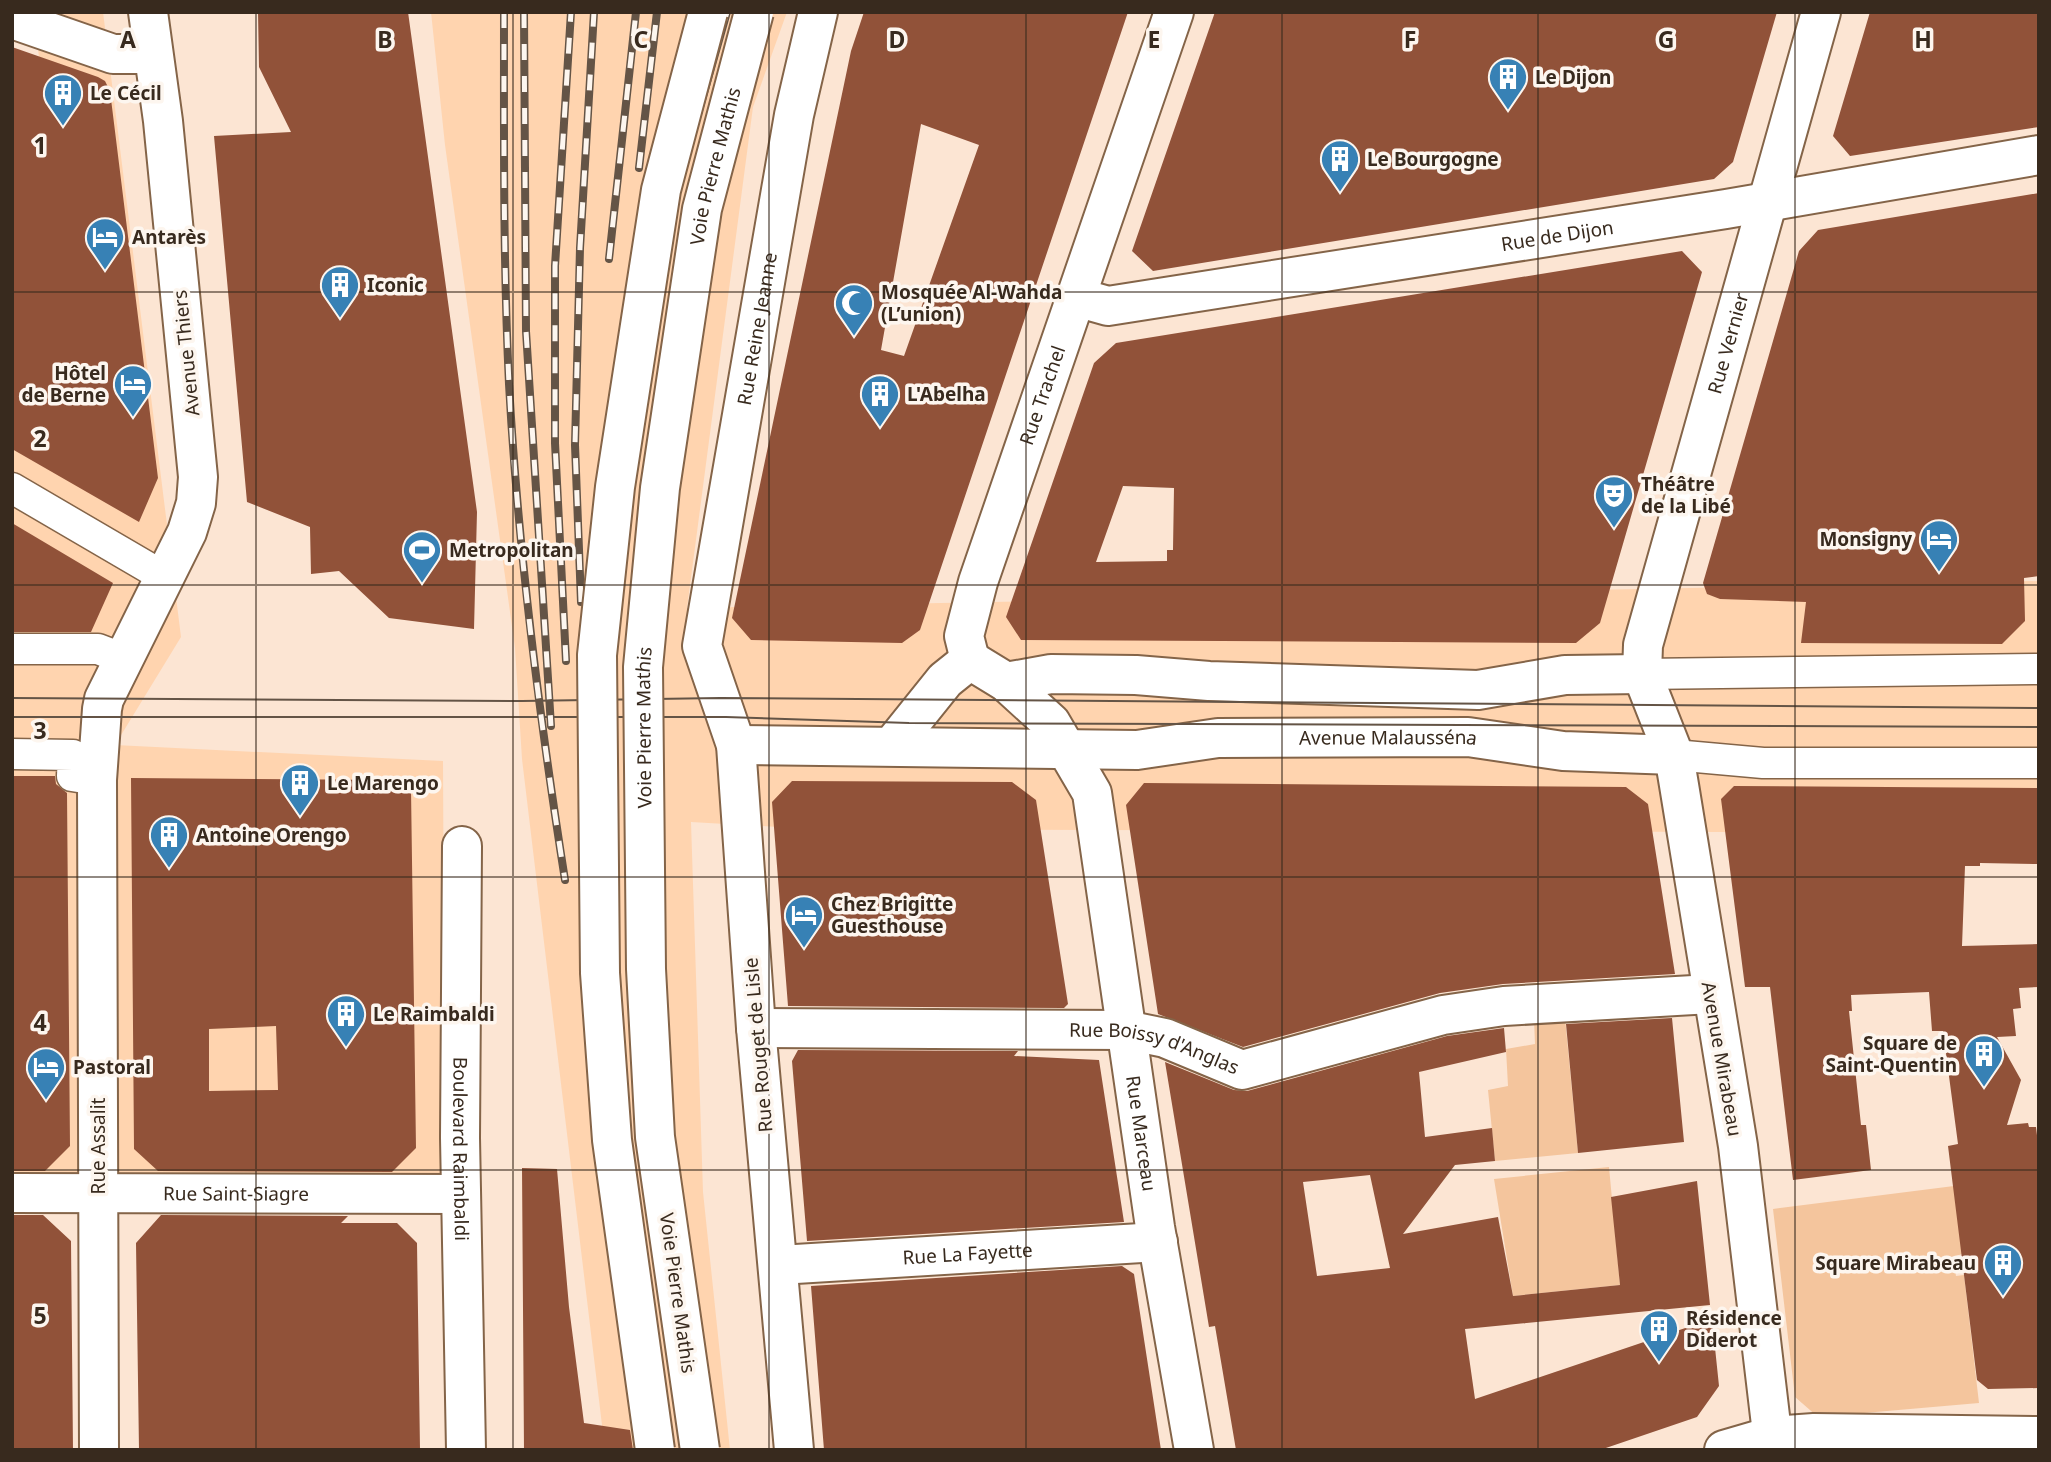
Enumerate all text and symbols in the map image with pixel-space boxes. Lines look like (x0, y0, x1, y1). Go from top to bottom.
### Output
text: A (120, 23, 136, 55)
text: B (377, 23, 393, 55)
text: C (634, 23, 649, 55)
text: D (889, 23, 905, 55)
text: E (1148, 23, 1160, 55)
text: F (1404, 23, 1416, 55)
text: G (1658, 23, 1674, 55)
text: H (1914, 23, 1932, 55)
building icon: Le Dijon (1487, 56, 1529, 111)
place label: Le Dijon (1535, 64, 1611, 90)
building icon: Le Cécil (42, 72, 84, 127)
place label: Le Cécil (90, 80, 162, 106)
street label: Voie Pierre Mathis (684, 84, 747, 247)
text: 1 (33, 129, 47, 161)
building icon: Le Bourgogne (1319, 138, 1361, 193)
place label: Le Bourgogne (1367, 146, 1499, 172)
street label: Rue de Dijon (1499, 214, 1615, 257)
hotel icon: Antarès (84, 216, 126, 271)
place label: Antarès (132, 224, 206, 250)
street label: Rue Reine Jeanne (731, 250, 783, 407)
building icon: Iconic (319, 264, 361, 319)
place label: Iconic (367, 272, 424, 298)
place label: Mosquée Al-Wahda (L’union) (881, 279, 1062, 327)
mosque icon: Mosquée Al-Wahda (L’union) (833, 282, 875, 337)
street label: Avenue Thiers (166, 289, 206, 417)
street label: Rue Vernier (1701, 289, 1755, 397)
street label: Rue Trachel (1013, 342, 1071, 448)
place label: Hôtel de Berne (22, 360, 106, 408)
hotel icon: Hôtel de Berne (112, 363, 154, 418)
building icon: L'Abelha (859, 373, 901, 428)
place label: L'Abelha (907, 381, 986, 407)
text: 2 (33, 422, 47, 454)
place label: Théâtre de la Libé (1641, 471, 1731, 519)
theatre icon: Théâtre de la Libé (1593, 474, 1635, 529)
hotel icon: Monsigny (1918, 518, 1960, 573)
place label: Monsigny (1819, 526, 1912, 552)
sports icon: Metropolitan (401, 529, 443, 584)
place label: Metropolitan (449, 537, 574, 563)
street label: Voie Pierre Mathis (630, 645, 658, 808)
text: 3 (33, 714, 47, 746)
street label: Avenue Malausséna (1299, 724, 1479, 751)
building icon: Le Marengo (279, 762, 321, 817)
place label: Le Marengo (327, 770, 439, 796)
building icon: Antoine Orengo (148, 814, 190, 869)
place label: Antoine Orengo (196, 822, 347, 848)
place label: Chez Brigitte Guesthouse (831, 891, 953, 939)
hotel icon: Chez Brigitte Guesthouse (783, 894, 825, 949)
street label: Rue Rouget de Lisle (737, 957, 779, 1133)
street label: Avenue Mirabeau (1696, 980, 1748, 1138)
building icon: Le Raimbaldi (325, 993, 367, 1048)
place label: Le Raimbaldi (373, 1001, 495, 1027)
text: 4 (33, 1006, 47, 1038)
street label: Rue Boissy d'Anglas (1069, 1016, 1243, 1080)
place label: Square de Saint-Quentin (1825, 1030, 1957, 1078)
building icon: Square de Saint-Quentin (1963, 1033, 2005, 1088)
hotel icon: Pastoral (25, 1046, 67, 1101)
place label: Pastoral (73, 1054, 151, 1080)
street label: Boulevard Raimbaldi (447, 1057, 475, 1241)
street label: Rue Marceau (1120, 1074, 1163, 1193)
street label: Rue Assalit (85, 1097, 111, 1194)
street label: Rue Saint-Siagre (163, 1180, 309, 1207)
street label: Voie Pierre Mathis (654, 1211, 702, 1375)
street label: Rue La Fayette (902, 1237, 1033, 1270)
building icon: Square Mirabeau (1982, 1242, 2024, 1297)
place label: Square Mirabeau (1815, 1250, 1976, 1276)
text: 5 (33, 1299, 47, 1331)
place label: Résidence Diderot (1686, 1305, 1782, 1353)
building icon: Résidence Diderot (1638, 1308, 1680, 1363)

